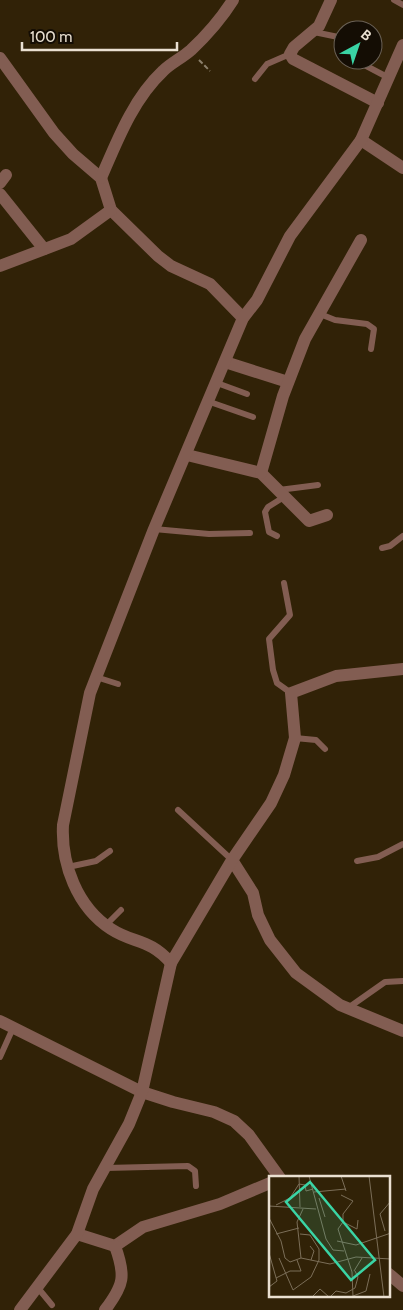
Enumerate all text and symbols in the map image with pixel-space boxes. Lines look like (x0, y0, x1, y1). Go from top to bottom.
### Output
scale bar (22, 20, 178, 52)
north arrow (333, 20, 383, 70)
text: B (357, 25, 376, 45)
text: 100 m (30, 28, 72, 46)
inset map (269, 1176, 390, 1298)

